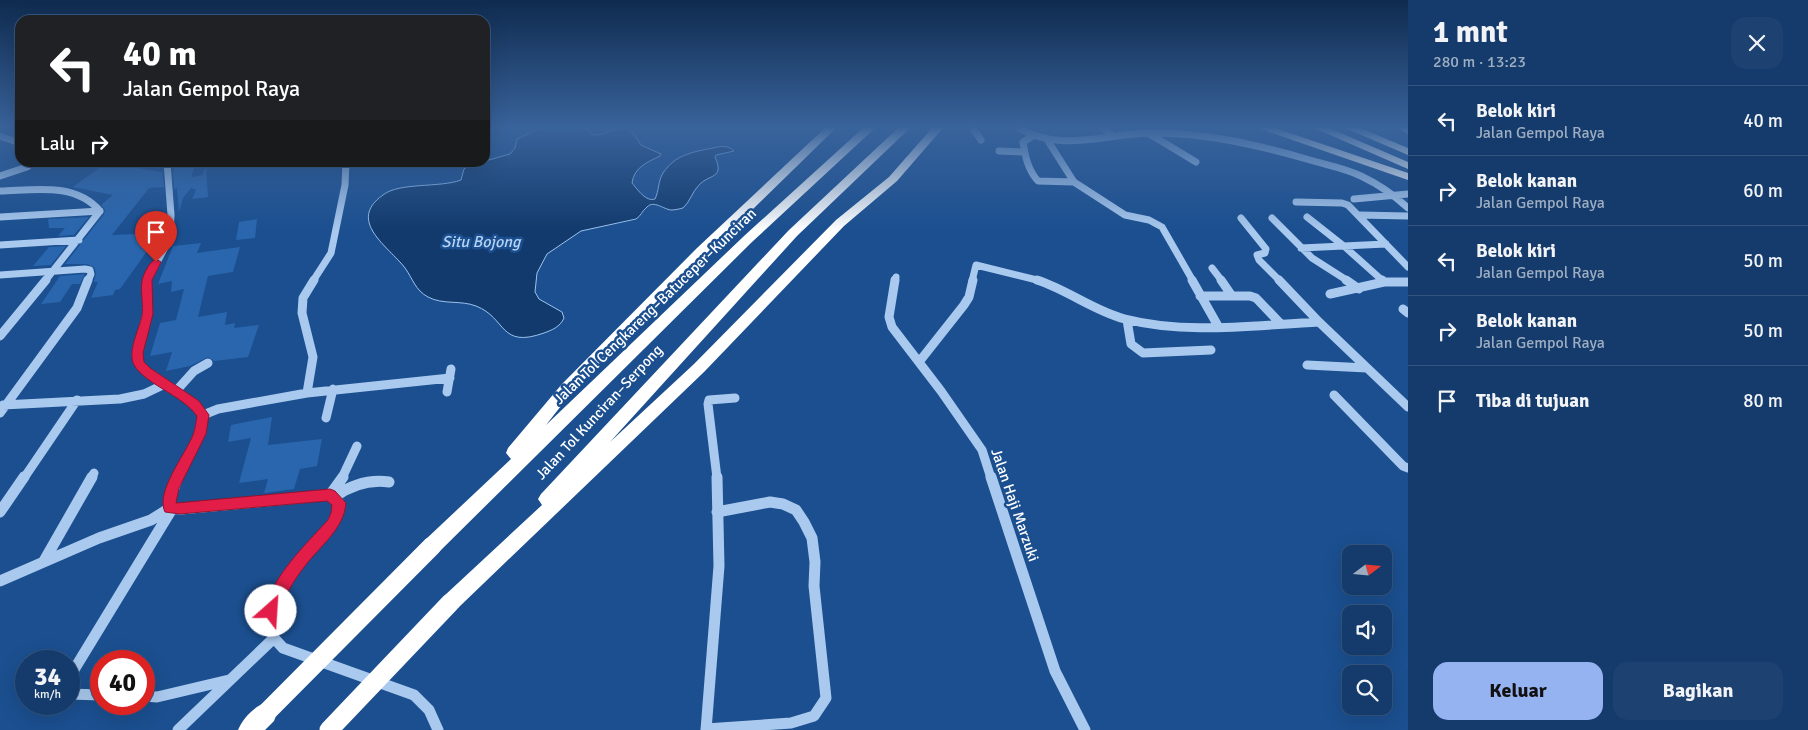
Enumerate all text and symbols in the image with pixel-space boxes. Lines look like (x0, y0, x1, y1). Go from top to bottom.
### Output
text: 1 mnt (1433, 14, 1508, 51)
button: close (1731, 17, 1783, 69)
text: 40 m (123, 32, 197, 75)
icon: left (40, 35, 105, 100)
text: 280 m · 13:23 (1433, 52, 1526, 72)
text: Jalan Gempol Raya (123, 75, 300, 102)
text: Belok kiri (1476, 99, 1556, 123)
icon: left (1433, 107, 1461, 135)
text: 40 m (1743, 109, 1783, 133)
text: Jalan Gempol Raya (1476, 123, 1605, 143)
icon: right (85, 130, 113, 158)
text: Lalu (40, 132, 75, 156)
text: Belok kanan (1476, 169, 1577, 193)
icon: right (1433, 177, 1461, 205)
text: 60 m (1743, 179, 1783, 203)
text: Jalan Gempol Raya (1476, 193, 1605, 213)
street label: Jalan Tol Cengkareng–Batuceper–Kunciran (550, 204, 760, 408)
pin (135, 211, 177, 262)
icon: arrive (142, 218, 170, 246)
water label: Situ Bojong (442, 232, 522, 252)
text: Belok kiri (1476, 239, 1556, 263)
icon: left (1433, 247, 1461, 275)
text: 50 m (1743, 249, 1783, 273)
text: Jalan Gempol Raya (1476, 263, 1605, 283)
text: Belok kanan (1476, 309, 1577, 333)
icon: right (1433, 317, 1461, 345)
text: 50 m (1743, 319, 1783, 343)
text: Jalan Gempol Raya (1476, 333, 1605, 353)
street label: Jalan Tol Kunciran–Serpong (532, 341, 666, 483)
icon: arrive (1433, 387, 1461, 415)
text: Tiba di tujuan (1476, 389, 1589, 413)
text: 80 m (1743, 389, 1783, 413)
street label: Jalan Haji Marzuki (987, 446, 1043, 564)
north arrow (1342, 545, 1392, 595)
map controls (1342, 545, 1392, 715)
position arrow (244, 584, 296, 636)
button: sound (1342, 605, 1392, 655)
speed limit sign: 40 (90, 650, 155, 715)
text: 34 (34, 661, 61, 692)
button: Keluar (1433, 662, 1603, 720)
button: Bagikan (1613, 662, 1783, 720)
button: search (1342, 665, 1392, 715)
text: km/h (34, 687, 61, 702)

